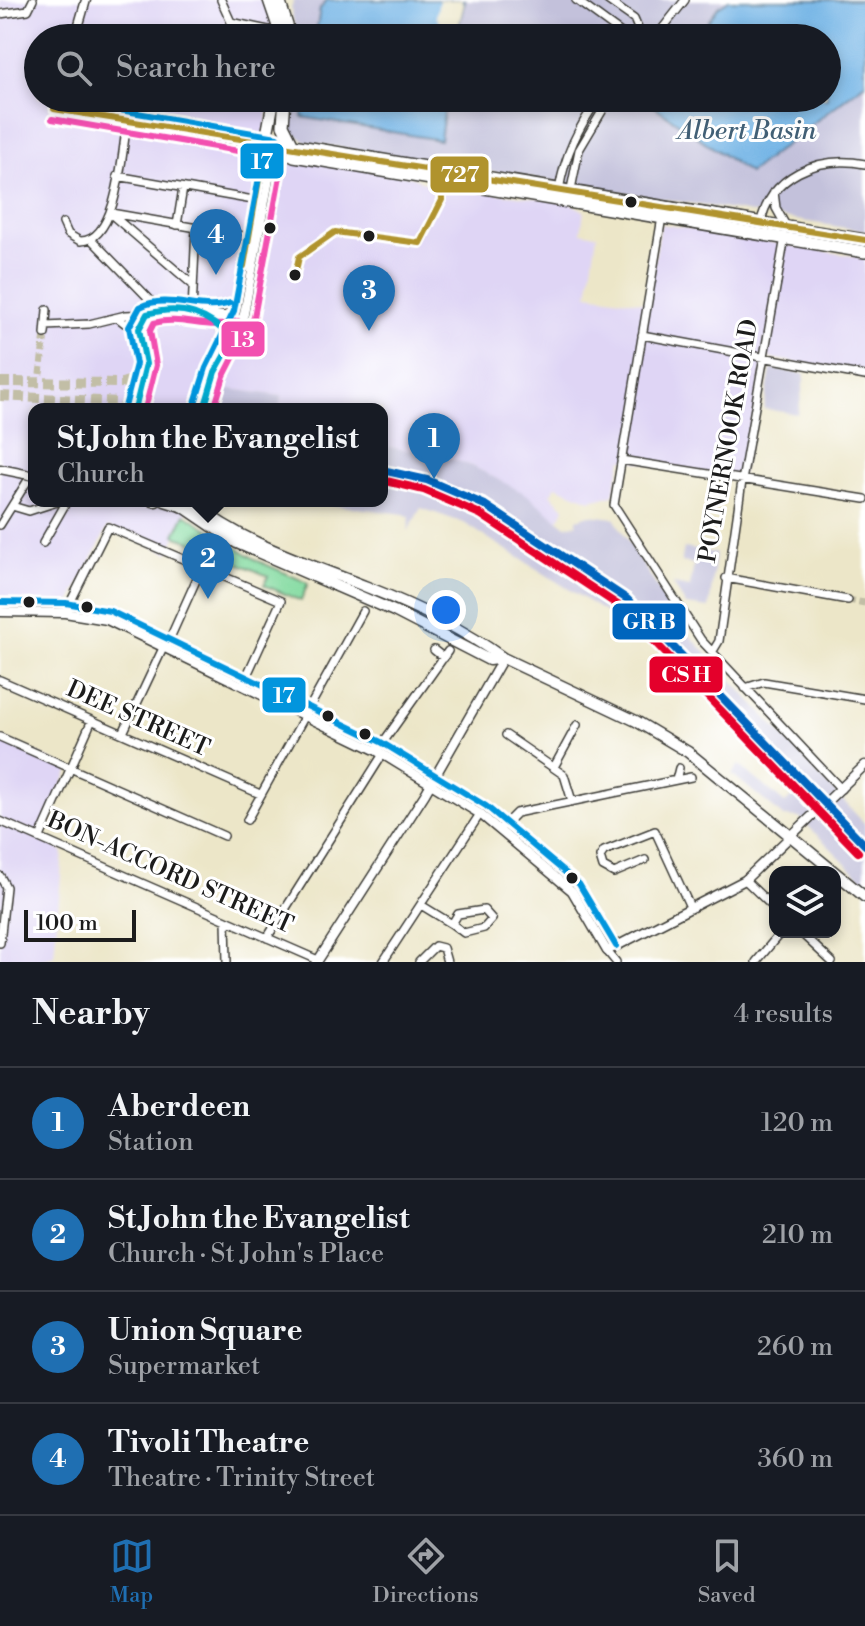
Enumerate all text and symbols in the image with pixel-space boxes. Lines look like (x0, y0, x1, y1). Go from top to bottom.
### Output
search box (24, 24, 841, 112)
icon: search (52, 46, 96, 90)
text: Search here (116, 49, 276, 87)
water label: Albert Basin (675, 115, 817, 147)
line badge: 17 (239, 142, 285, 180)
text: 17 (251, 149, 273, 176)
line badge: 727 (429, 155, 490, 194)
text: 727 (440, 162, 480, 189)
unlabelled marker (623, 194, 639, 210)
pin: 4 (190, 209, 242, 275)
unlabelled marker (262, 220, 278, 236)
unlabelled marker (361, 228, 377, 244)
pin: 3 (343, 265, 395, 331)
unlabelled marker (287, 267, 303, 283)
street label: POYNERNOOK ROAD (693, 317, 765, 565)
line badge: 13 (220, 320, 266, 358)
text: 13 (231, 327, 255, 354)
popup (28, 403, 388, 507)
pin: 1 (408, 413, 460, 479)
text: St John the Evangelist (57, 420, 359, 458)
text: Church (57, 458, 145, 490)
pin: 2 (182, 533, 234, 599)
your location (426, 590, 466, 630)
unlabelled marker (21, 594, 37, 610)
unlabelled marker (79, 599, 95, 615)
line badge: GR B (611, 602, 687, 641)
text: GR B (622, 609, 676, 636)
line badge: CS H (648, 655, 724, 694)
text: CS H (661, 662, 711, 689)
street label: DEE STREET (62, 674, 214, 764)
line badge: 17 (261, 676, 307, 714)
text: 17 (273, 683, 295, 710)
unlabelled marker (320, 708, 336, 724)
unlabelled marker (357, 726, 373, 742)
street label: BON-ACCORD STREET (42, 805, 298, 941)
map controls (769, 866, 841, 938)
button: layers (769, 866, 841, 938)
unlabelled marker (564, 870, 580, 886)
scale bar (24, 906, 136, 942)
text: 100 m (36, 910, 98, 937)
text: Nearby (32, 993, 150, 1035)
text: 4 results (734, 998, 833, 1030)
text: Aberdeen (108, 1088, 250, 1126)
text: 1 (52, 1107, 64, 1139)
text: 120 m (761, 1107, 833, 1139)
text: Station (108, 1126, 194, 1158)
text: St John the Evangelist (108, 1200, 410, 1238)
text: 2 (50, 1219, 66, 1251)
text: 210 m (762, 1219, 833, 1251)
text: Church · St John's Place (108, 1238, 384, 1270)
text: Union Square (108, 1312, 303, 1350)
text: 3 (50, 1331, 66, 1363)
text: 260 m (757, 1331, 833, 1363)
text: Supermarket (108, 1350, 260, 1382)
text: Tivoli Theatre (108, 1424, 309, 1462)
text: 4 (49, 1443, 67, 1475)
text: 360 m (758, 1443, 833, 1475)
text: Theatre · Trinity Street (108, 1462, 375, 1494)
tab: Map (110, 1534, 154, 1609)
tab: Directions (373, 1534, 479, 1609)
tab: Saved (698, 1534, 755, 1609)

